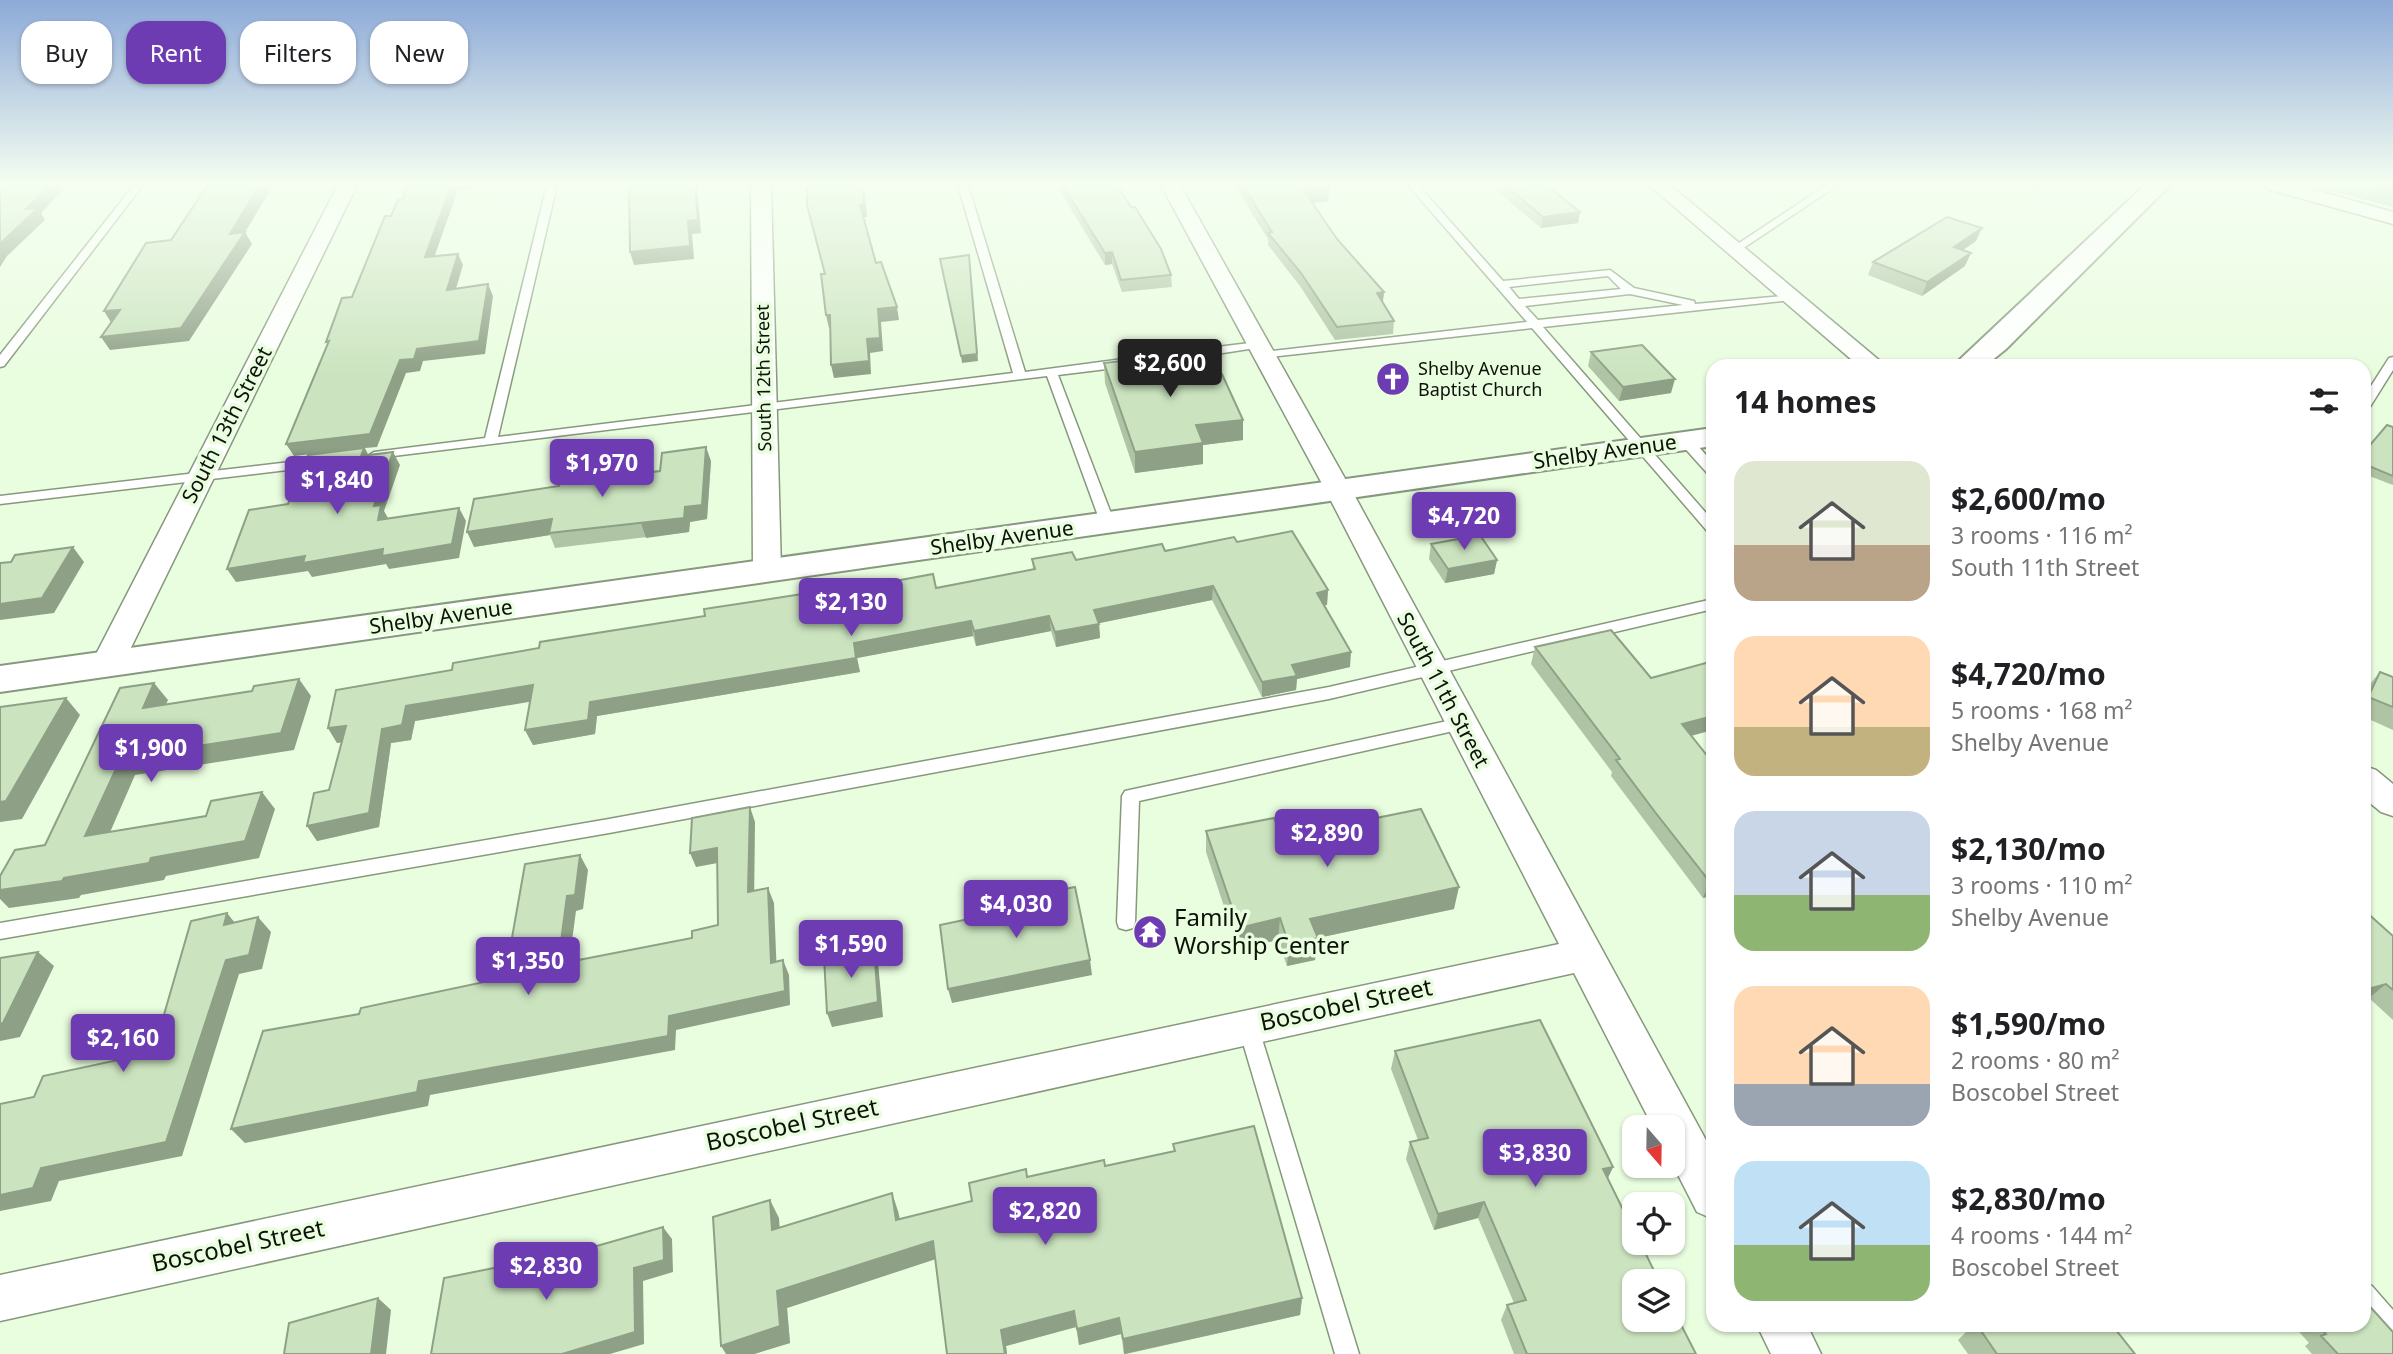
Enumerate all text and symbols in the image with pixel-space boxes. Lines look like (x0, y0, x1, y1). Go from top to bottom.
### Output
chip: Buy (21, 21, 112, 84)
chip: Rent (126, 21, 226, 84)
chip: Filters (240, 21, 356, 84)
chip: New (370, 21, 468, 84)
street label: South 12th Street (750, 304, 776, 452)
pin: $2,600 (1113, 340, 1227, 399)
street label: South 13th Street (175, 341, 278, 507)
text: $2,600 (1134, 346, 1206, 378)
place label: Shelby Avenue Baptist Church (1418, 356, 1542, 401)
church icon: Shelby Avenue Baptist Church (1374, 360, 1412, 398)
text: 14 homes (1734, 381, 1877, 422)
icon: filters (2305, 382, 2343, 420)
street label: Shelby Avenue (1532, 427, 1678, 475)
pin: $1,970 (545, 440, 659, 499)
text: $1,970 (566, 446, 638, 478)
pin: $1,840 (280, 456, 394, 516)
text: $1,840 (301, 463, 373, 495)
text: $2,600/mo (1951, 478, 2106, 519)
icon: home (1790, 489, 1874, 573)
pin: $4,720 (1407, 492, 1521, 552)
text: $4,720 (1428, 499, 1500, 531)
street label: Shelby Avenue (929, 513, 1075, 561)
text: 3 rooms · 116 m² (1951, 519, 2133, 551)
text: South 11th Street (1951, 551, 2139, 583)
pin: $2,130 (794, 578, 908, 638)
text: $2,130 (815, 585, 887, 617)
street label: Shelby Avenue (368, 592, 514, 640)
street label: South 11th Street (1391, 607, 1497, 772)
text: $4,720/mo (1951, 653, 2106, 694)
icon: home (1790, 664, 1874, 748)
text: 5 rooms · 168 m² (1951, 694, 2133, 726)
pin: $1,900 (94, 724, 208, 784)
text: Shelby Avenue (1951, 726, 2109, 758)
text: $1,900 (115, 731, 187, 763)
pin: $2,890 (1270, 810, 1384, 869)
text: $2,890 (1291, 816, 1363, 848)
text: $2,130/mo (1951, 828, 2106, 869)
icon: home (1790, 839, 1874, 923)
text: 3 rooms · 110 m² (1951, 869, 2133, 901)
pin: $4,030 (959, 880, 1073, 940)
text: $4,030 (980, 887, 1052, 919)
place label: Family Worship Center (1174, 900, 1350, 961)
text: Shelby Avenue (1951, 901, 2109, 933)
temple icon: Family Worship Center (1131, 913, 1169, 951)
pin: $1,590 (794, 920, 908, 980)
text: $1,590 (815, 927, 887, 959)
pin: $1,350 (471, 937, 585, 997)
text: $1,350 (492, 944, 564, 976)
street label: Boscobel Street (1256, 969, 1435, 1038)
text: $1,590/mo (1951, 1003, 2106, 1044)
pin: $2,160 (66, 1014, 180, 1074)
icon: home (1790, 1014, 1874, 1098)
text: $2,160 (87, 1021, 159, 1053)
text: 2 rooms · 80 m² (1951, 1044, 2120, 1076)
text: Boscobel Street (1951, 1076, 2119, 1108)
street label: Boscobel Street (702, 1089, 881, 1158)
north arrow (1622, 1115, 1685, 1178)
map controls (1622, 1115, 1685, 1332)
pin: $3,830 (1478, 1130, 1592, 1189)
text: $3,830 (1499, 1136, 1571, 1168)
text: $2,830/mo (1951, 1178, 2106, 1219)
pin: $2,820 (988, 1188, 1102, 1247)
icon: home (1790, 1189, 1874, 1273)
button: locate (1622, 1192, 1685, 1255)
text: $2,820 (1009, 1194, 1081, 1226)
street label: Boscobel Street (148, 1210, 327, 1279)
text: 4 rooms · 144 m² (1951, 1219, 2133, 1251)
pin: $2,830 (489, 1242, 603, 1302)
text: $2,830 (510, 1249, 582, 1281)
text: Boscobel Street (1951, 1251, 2119, 1283)
button: layers (1622, 1269, 1685, 1332)

